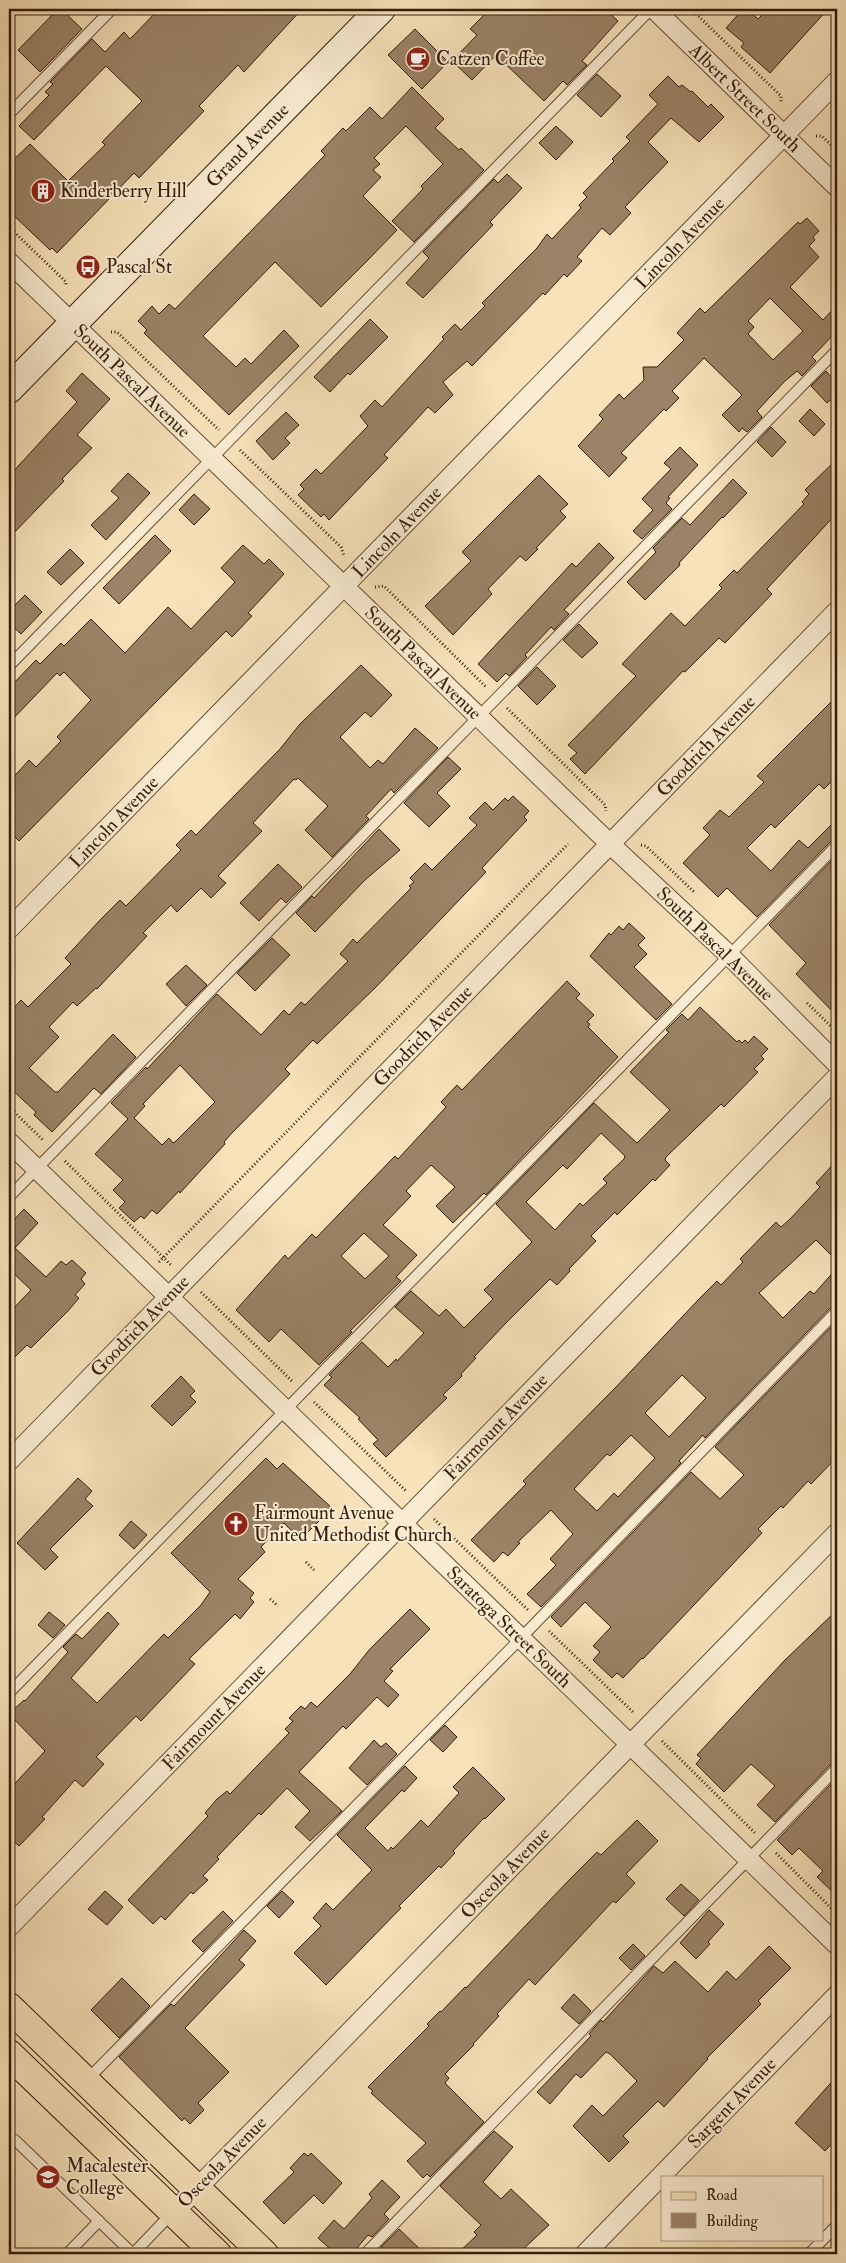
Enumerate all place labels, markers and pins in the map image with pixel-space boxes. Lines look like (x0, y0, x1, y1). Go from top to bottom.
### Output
cafe icon: Catzen Coffee (405, 46, 431, 72)
place label: Catzen Coffee (436, 47, 545, 71)
building icon: Kinderberry Hill (30, 178, 56, 204)
place label: Kinderberry Hill (60, 179, 187, 203)
bus stop icon: Pascal St (75, 254, 101, 280)
place label: Pascal St (106, 255, 172, 279)
place label: Fairmount Avenue United Methodist Church (254, 1501, 452, 1547)
church icon: Fairmount Avenue United Methodist Church (223, 1511, 249, 1537)
place label: Macalester College (66, 2154, 148, 2200)
school or university icon: Macalester College (35, 2164, 61, 2190)

